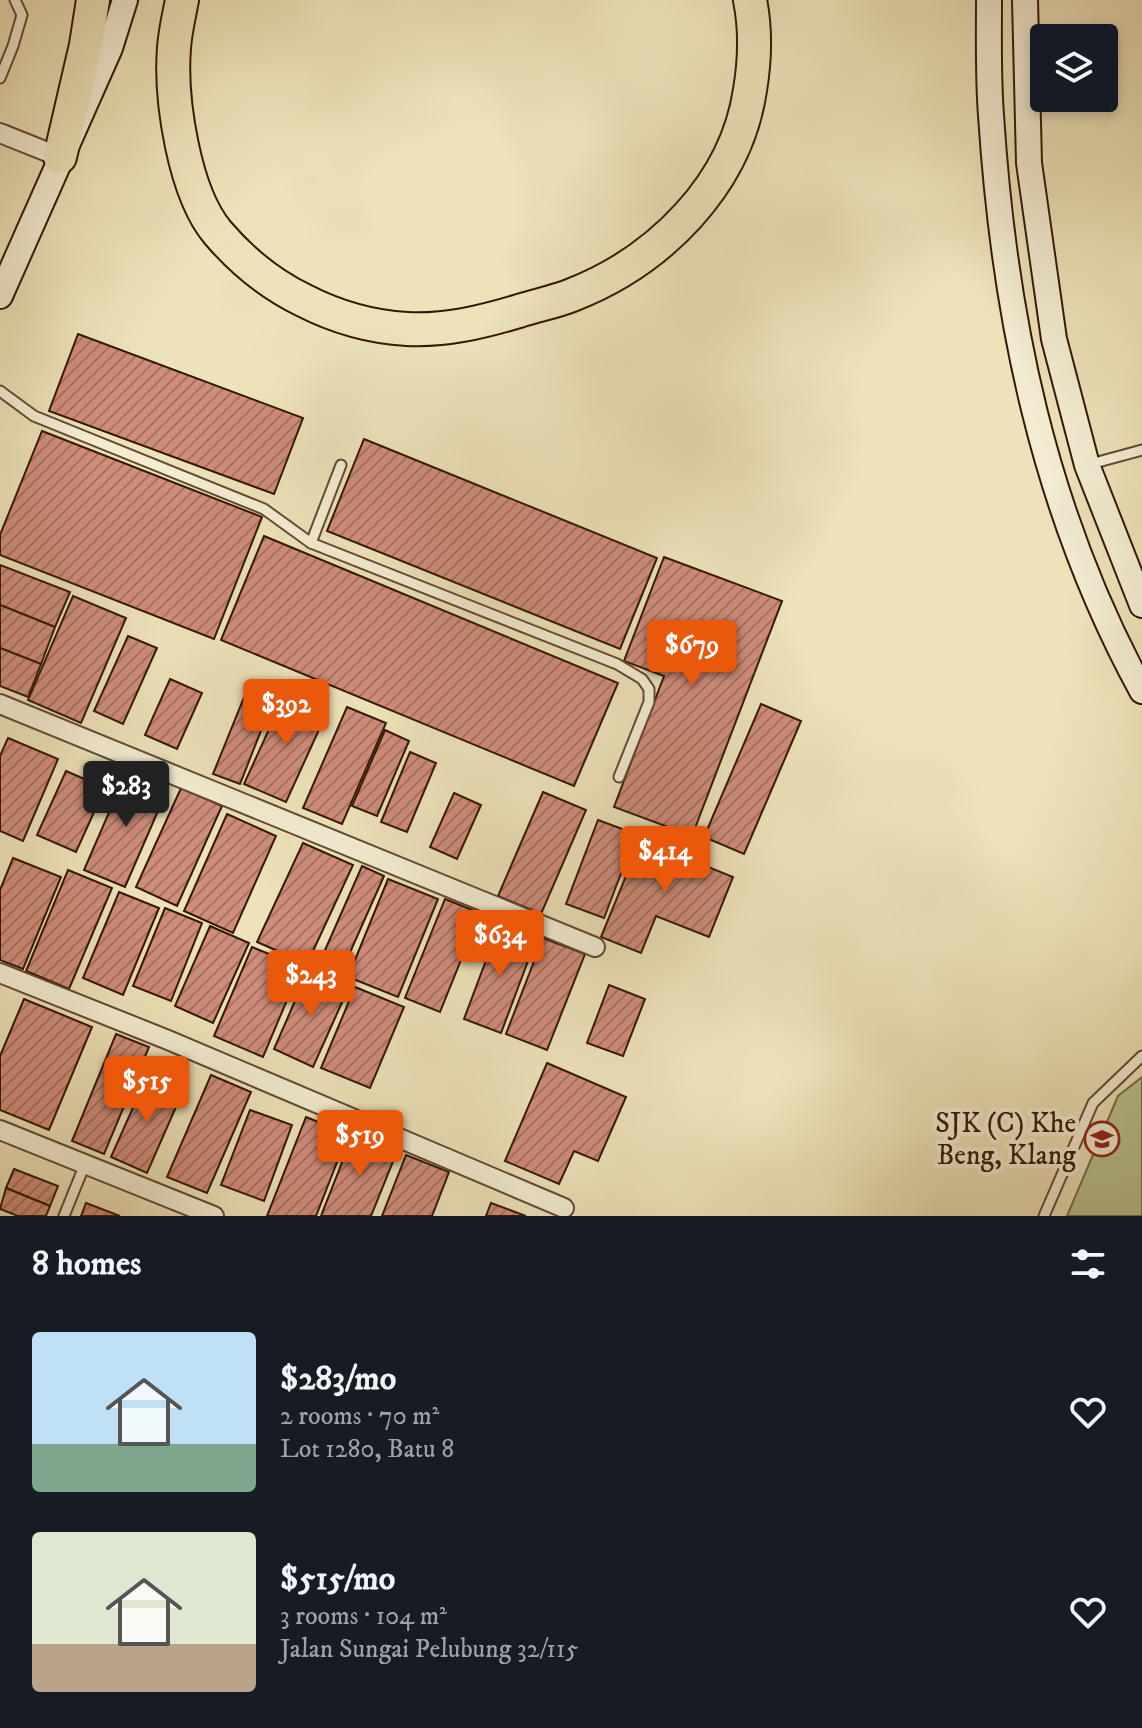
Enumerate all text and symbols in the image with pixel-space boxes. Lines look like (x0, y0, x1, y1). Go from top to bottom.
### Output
map controls (1030, 24, 1118, 112)
button: layers (1030, 24, 1118, 112)
pin: $679 (645, 620, 739, 688)
text: $679 (665, 629, 719, 662)
pin: $392 (239, 679, 333, 747)
text: $392 (261, 688, 311, 721)
pin: $283 (79, 761, 173, 829)
text: $283 (101, 770, 151, 803)
pin: $414 (618, 826, 712, 894)
text: $414 (638, 835, 692, 868)
pin: $634 (453, 910, 547, 978)
text: $634 (474, 919, 526, 952)
pin: $243 (264, 950, 358, 1018)
text: $243 (285, 959, 337, 992)
pin: $515 (100, 1056, 194, 1124)
text: $515 (122, 1065, 172, 1098)
place label: SJK (C) Khe Beng, Klang (935, 1106, 1076, 1173)
pin: $519 (313, 1110, 407, 1178)
text: $519 (335, 1119, 385, 1152)
school or university icon: SJK (C) Khe Beng, Klang (1083, 1120, 1121, 1158)
icon: filters (1066, 1242, 1110, 1286)
text: 8 homes (32, 1243, 141, 1285)
text: $283/mo (280, 1358, 396, 1400)
icon: home (96, 1364, 192, 1460)
icon: heart (1066, 1390, 1110, 1434)
text: 2 rooms · 70 m² (280, 1400, 439, 1433)
text: Lot 1280, Batu 8 (280, 1433, 454, 1466)
text: $515/mo (280, 1558, 395, 1600)
icon: home (96, 1564, 192, 1660)
icon: heart (1066, 1590, 1110, 1634)
text: 3 rooms · 104 m² (280, 1600, 447, 1633)
text: Jalan Sungai Pelubung 32/115 (280, 1633, 578, 1666)

